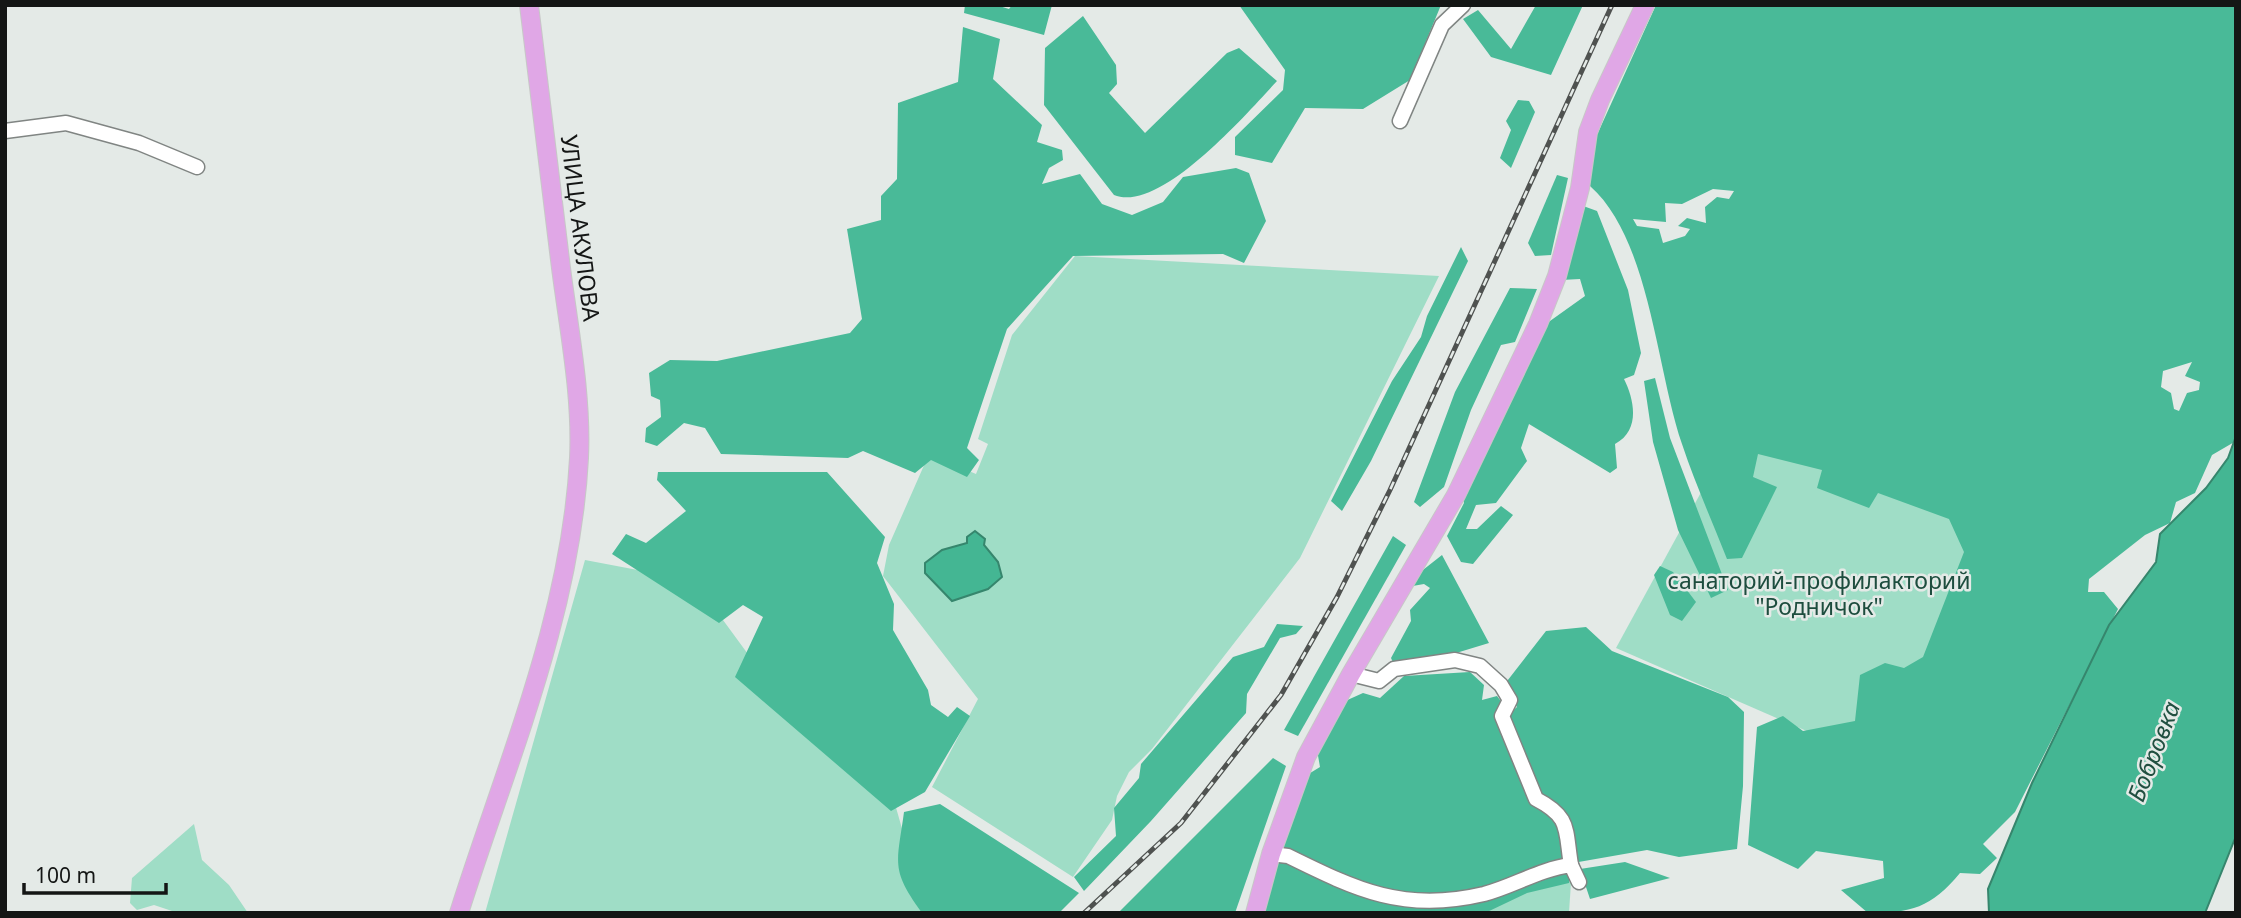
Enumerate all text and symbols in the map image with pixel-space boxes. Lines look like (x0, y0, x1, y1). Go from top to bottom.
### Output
street label: УЛИЦА АКУЛОВА (554, 133, 608, 323)
park label: санаторий-профилакторий "Родничок" (1668, 564, 1970, 622)
water label: Бобровка (2119, 696, 2187, 806)
scale bar (24, 852, 166, 896)
text: 100 m (35, 861, 96, 889)

